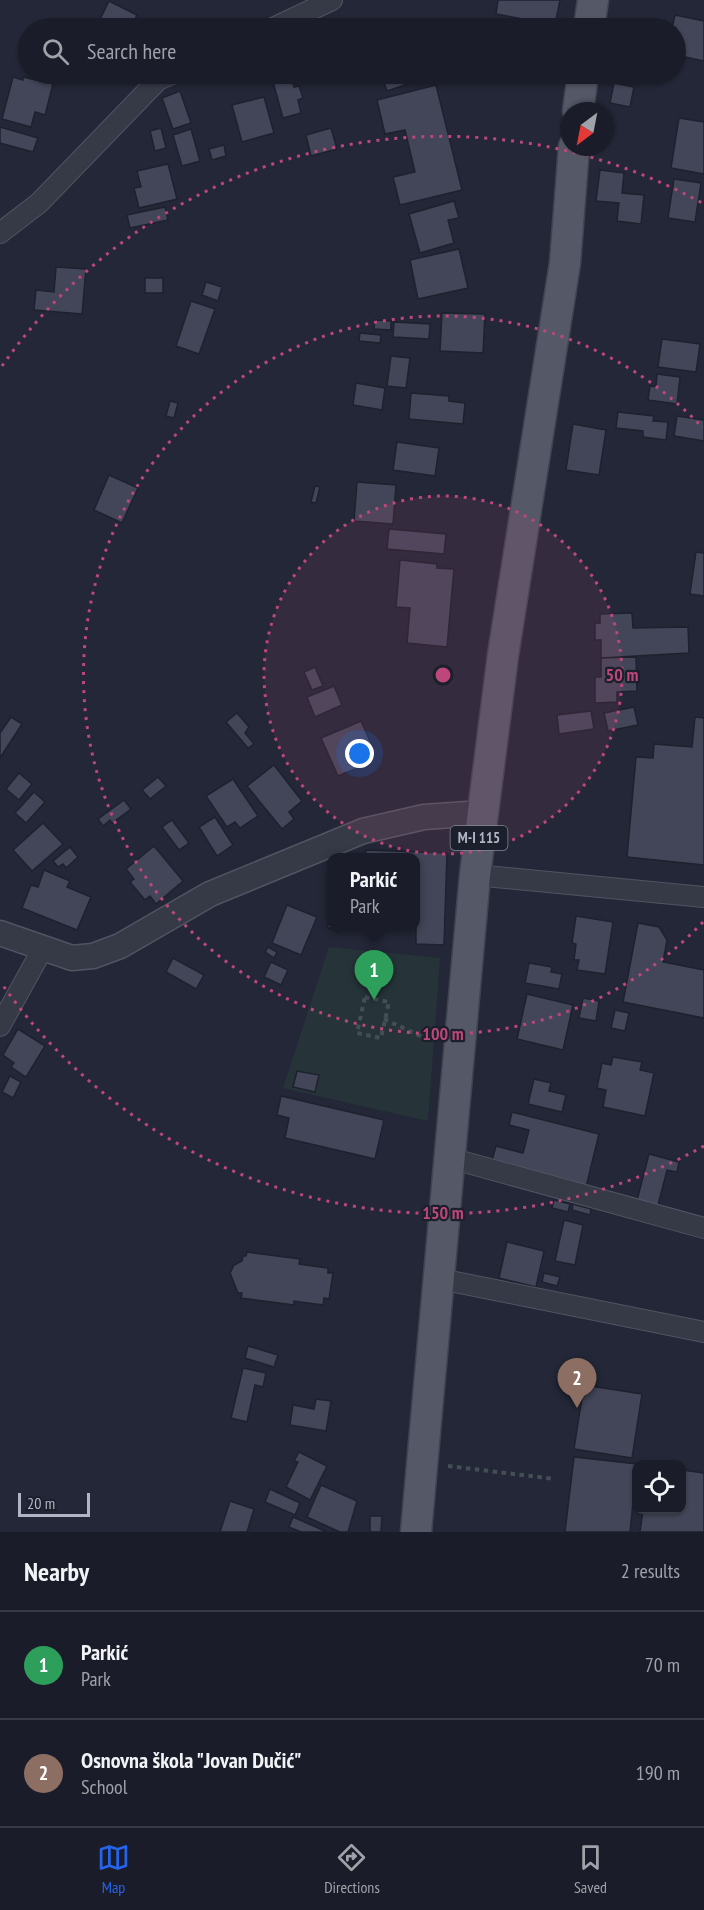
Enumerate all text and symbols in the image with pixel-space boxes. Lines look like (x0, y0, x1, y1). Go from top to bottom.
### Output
search box (18, 18, 686, 84)
icon: search (39, 35, 72, 68)
text: Search here (87, 37, 176, 65)
north arrow (560, 102, 614, 156)
text: 50 m (606, 663, 638, 686)
centre of rings (433, 665, 453, 685)
your location (345, 739, 374, 768)
road number: M-I 115 (450, 826, 508, 850)
popup (327, 853, 420, 931)
text: Parkić (350, 865, 397, 893)
text: Park (350, 893, 380, 919)
pin: 1 (354, 950, 394, 1000)
text: 100 m (422, 1022, 464, 1045)
text: 150 m (422, 1201, 464, 1224)
pin: 2 (558, 1358, 596, 1408)
map controls (632, 1460, 686, 1514)
button: locate (632, 1460, 686, 1514)
scale bar (18, 1490, 90, 1518)
text: 20 m (27, 1493, 55, 1513)
text: Nearby (24, 1555, 89, 1588)
text: 2 results (621, 1558, 680, 1584)
text: Parkić (81, 1638, 128, 1666)
text: 1 (39, 1652, 48, 1678)
text: 70 m (645, 1652, 680, 1678)
text: Park (81, 1666, 111, 1692)
text: Osnovna škola "Jovan Dučić" (81, 1746, 301, 1774)
text: 2 (39, 1760, 48, 1786)
text: 190 m (636, 1760, 680, 1786)
text: School (81, 1774, 127, 1800)
tab: Map (97, 1841, 130, 1897)
tab: Directions (324, 1841, 380, 1897)
tab: Saved (574, 1841, 607, 1897)

